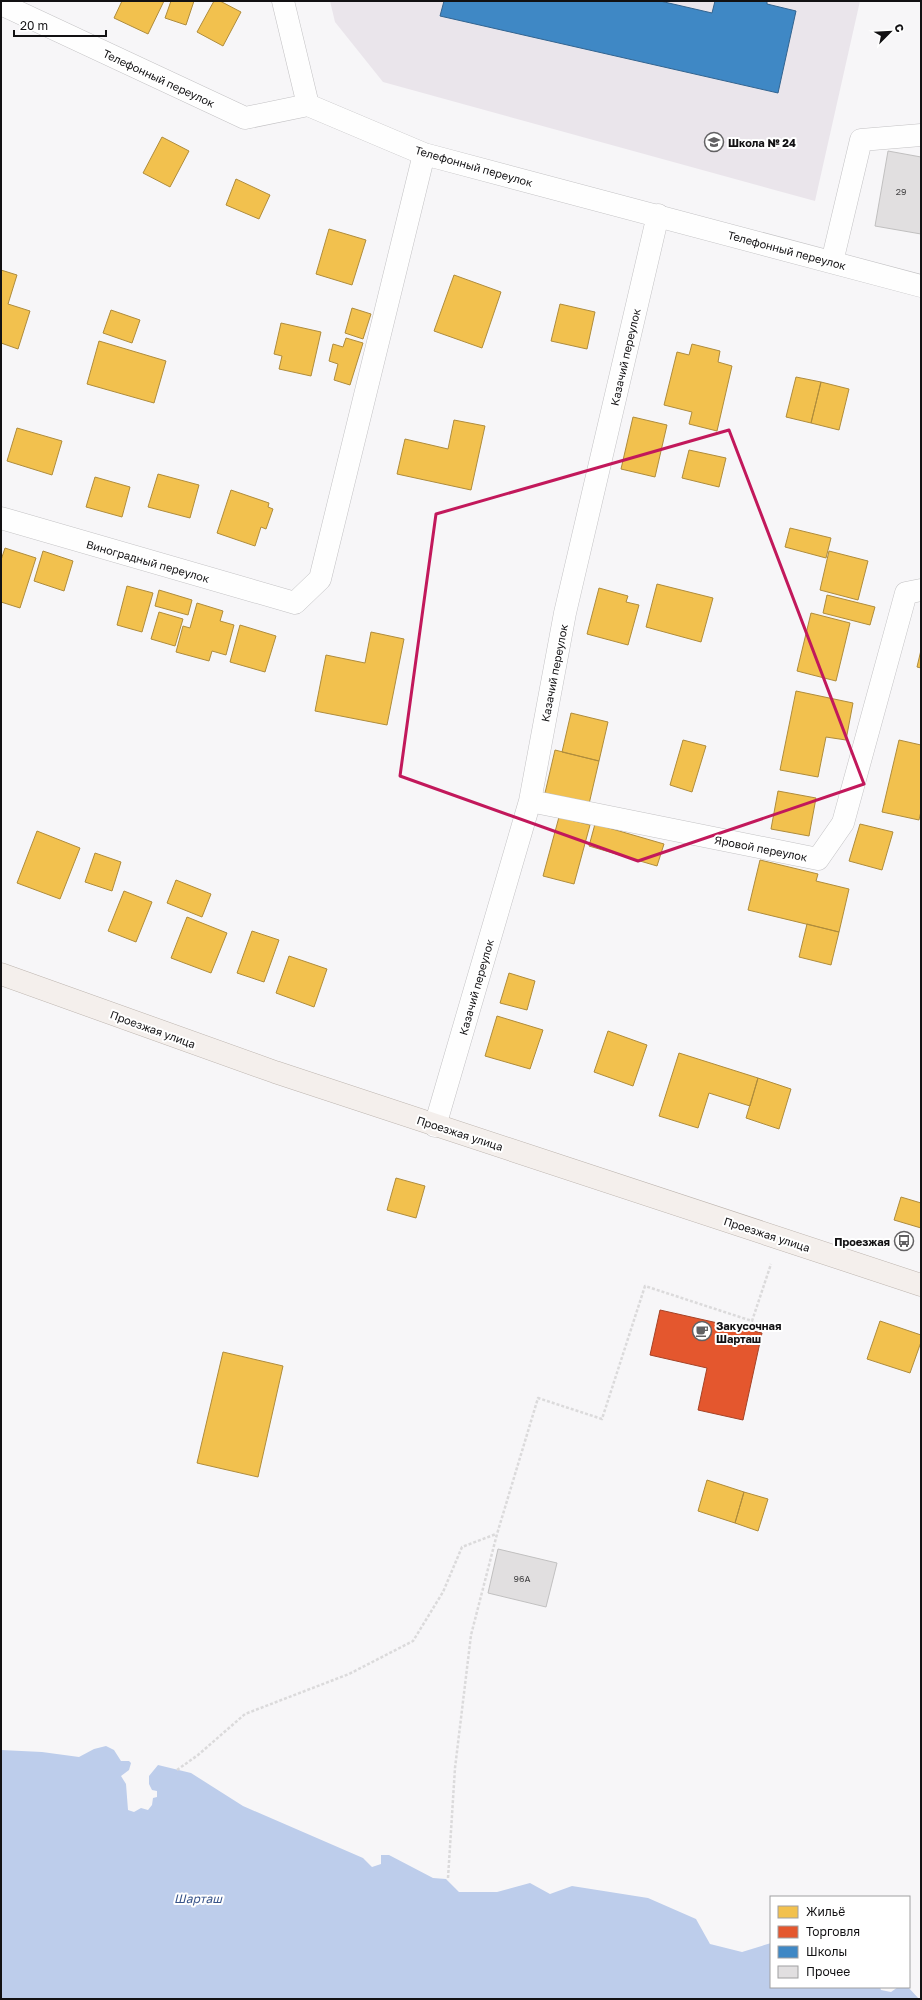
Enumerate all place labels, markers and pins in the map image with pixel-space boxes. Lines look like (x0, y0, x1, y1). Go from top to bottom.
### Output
school or university icon: Школа № 24 (703, 131, 725, 153)
place label: Школа № 24 (728, 136, 796, 149)
bus stop icon: Проезжая (893, 1230, 915, 1252)
place label: Проезжая (834, 1235, 890, 1248)
place label: Закусочная Шарташ (716, 1319, 781, 1345)
cafe icon: Закусочная Шарташ (691, 1320, 713, 1342)

